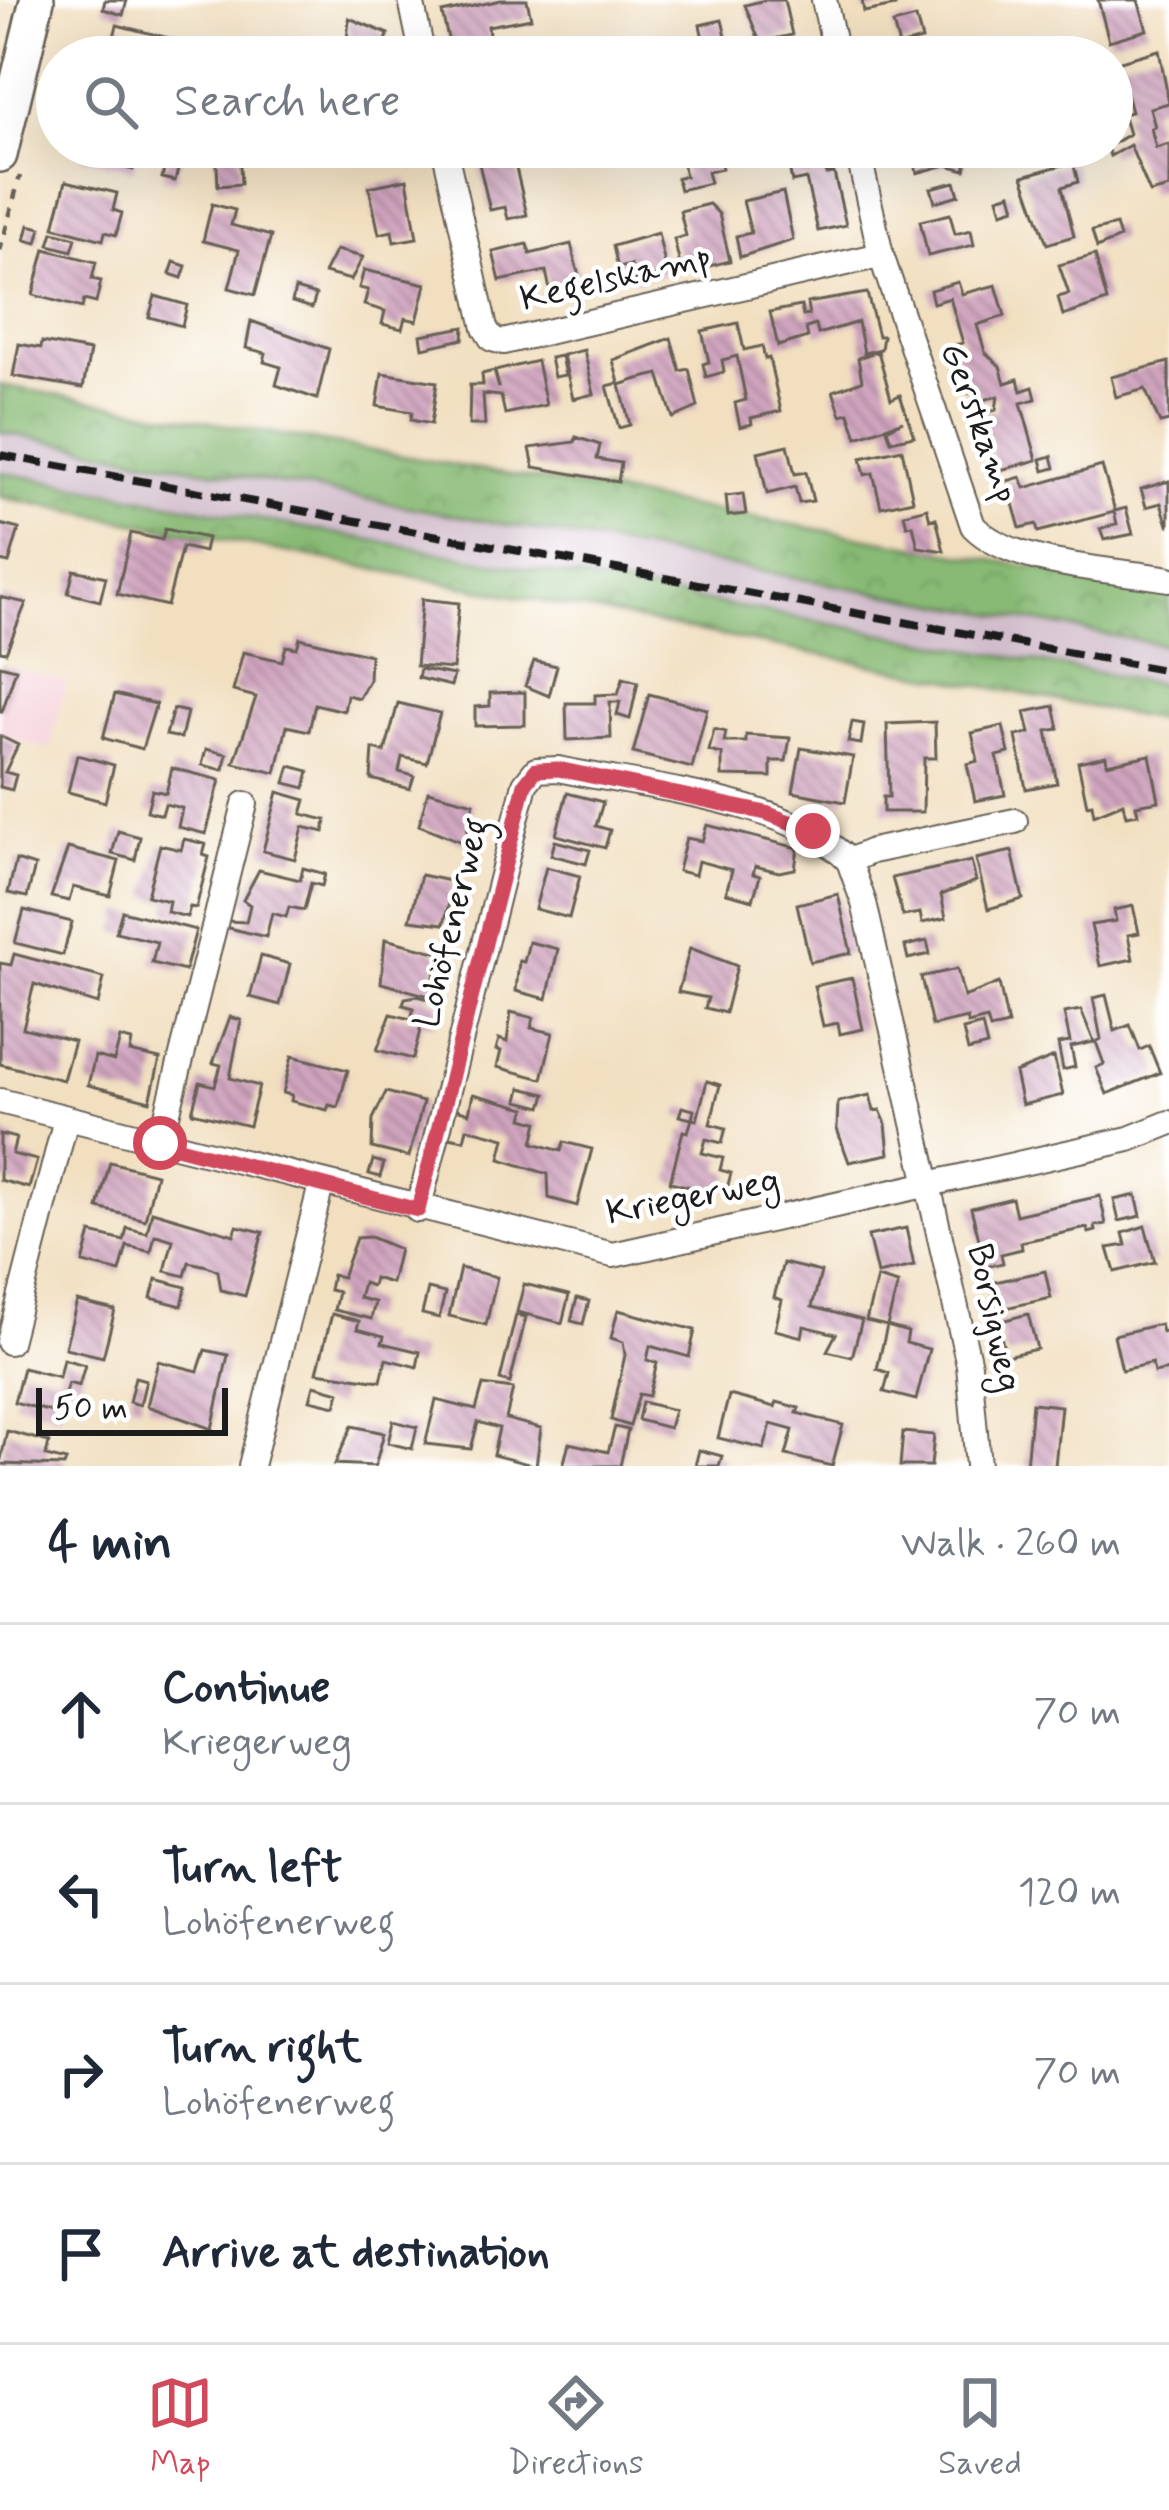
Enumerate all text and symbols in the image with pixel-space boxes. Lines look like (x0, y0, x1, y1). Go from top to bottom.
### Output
search box (36, 36, 1133, 168)
icon: search (78, 69, 144, 135)
text: Search here (174, 73, 401, 132)
street label: Kegelskamp (516, 234, 717, 327)
street label: Gerstkamp (927, 337, 1029, 509)
route end (786, 804, 840, 858)
street label: Lohöfenerweg (404, 813, 505, 1034)
route start (133, 1116, 187, 1170)
street label: Kriegerweg (603, 1158, 784, 1240)
street label: Borsigweg (952, 1240, 1032, 1397)
scale bar (36, 1382, 228, 1435)
text: 50 m (54, 1387, 128, 1431)
text: 4 min (48, 1511, 172, 1577)
text: Walk · 260 m (901, 1519, 1121, 1570)
text: Continue (162, 1659, 330, 1718)
icon: ahead (48, 1681, 114, 1747)
text: 70 m (1033, 1688, 1121, 1739)
text: Kriegerweg (162, 1718, 352, 1769)
text: Turn left (162, 1839, 342, 1898)
icon: left (48, 1861, 114, 1927)
text: 120 m (1018, 1868, 1121, 1919)
text: Lohöfenerweg (162, 1898, 395, 1949)
text: Turn right (162, 2019, 362, 2078)
icon: right (48, 2041, 114, 2107)
text: 70 m (1033, 2048, 1121, 2099)
text: Lohöfenerweg (162, 2078, 395, 2129)
icon: arrive (48, 2221, 114, 2287)
text: Arrive at destination (162, 2224, 550, 2283)
tab: Map (147, 2370, 213, 2486)
tab: Directions (508, 2370, 644, 2486)
tab: Saved (938, 2370, 1022, 2486)

